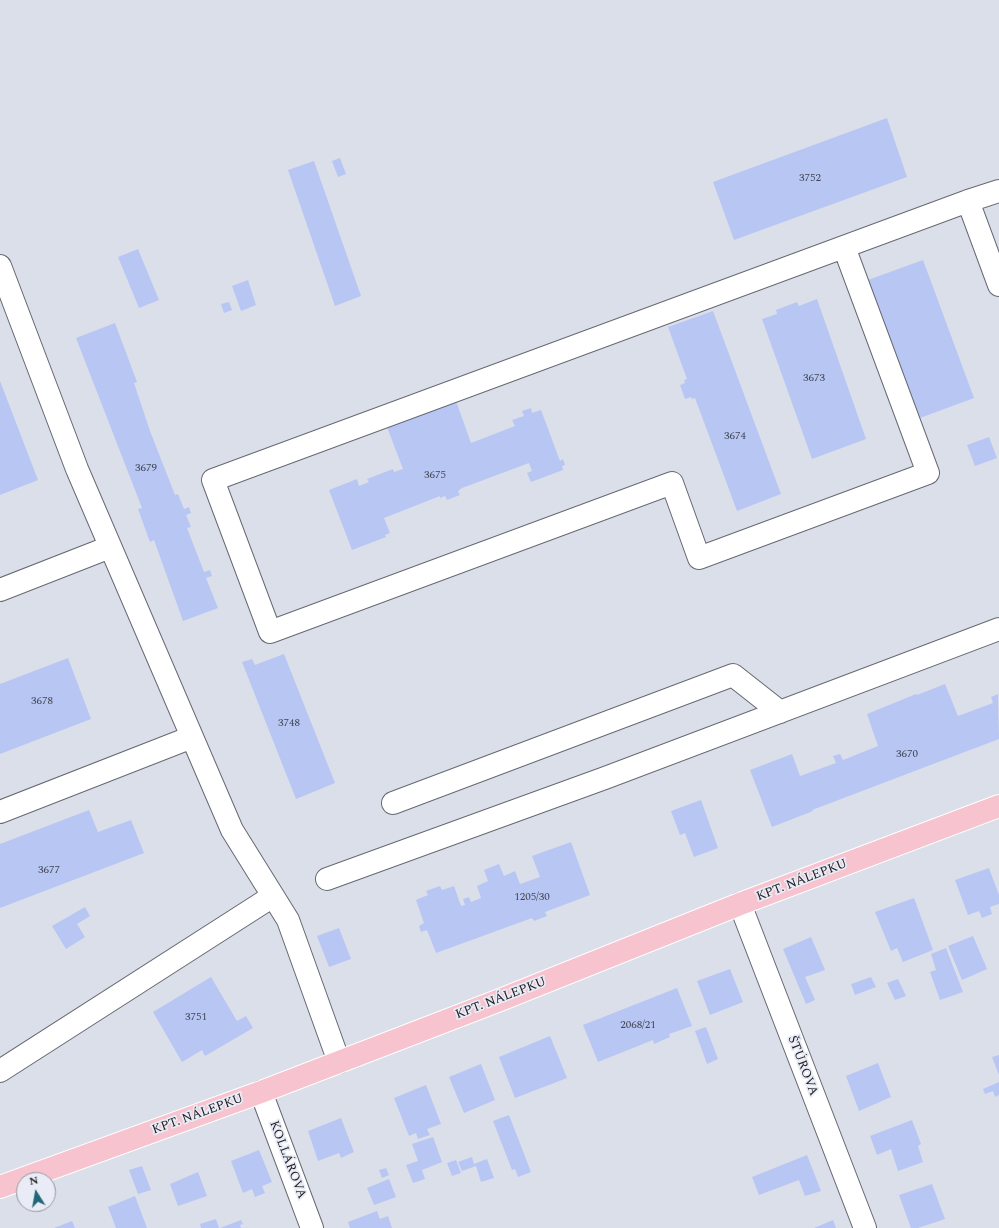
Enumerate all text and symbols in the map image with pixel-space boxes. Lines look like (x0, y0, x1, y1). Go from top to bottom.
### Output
house number: 3752 (799, 172, 821, 186)
house number: 3673 (803, 372, 825, 386)
house number: 3674 (724, 430, 746, 444)
house number: 3679 (135, 462, 157, 476)
house number: 3675 (424, 469, 446, 483)
house number: 3678 (31, 695, 53, 709)
house number: 3748 (278, 717, 300, 731)
house number: 3670 (896, 748, 918, 762)
street label: KPT. NÁLEPKU (754, 857, 850, 905)
house number: 3677 (38, 864, 60, 878)
house number: 1205/30 (514, 891, 550, 905)
street label: KPT. NÁLEPKU (453, 975, 549, 1023)
house number: 3751 (185, 1011, 207, 1025)
house number: 2068/21 (620, 1019, 656, 1033)
street label: ŠTÚROVA (783, 1034, 821, 1098)
street label: KPT. NÁLEPKU (150, 1091, 246, 1139)
street label: KOLLÁROVA (265, 1119, 309, 1201)
north arrow (16, 1172, 56, 1212)
text: N (28, 1172, 40, 1190)

